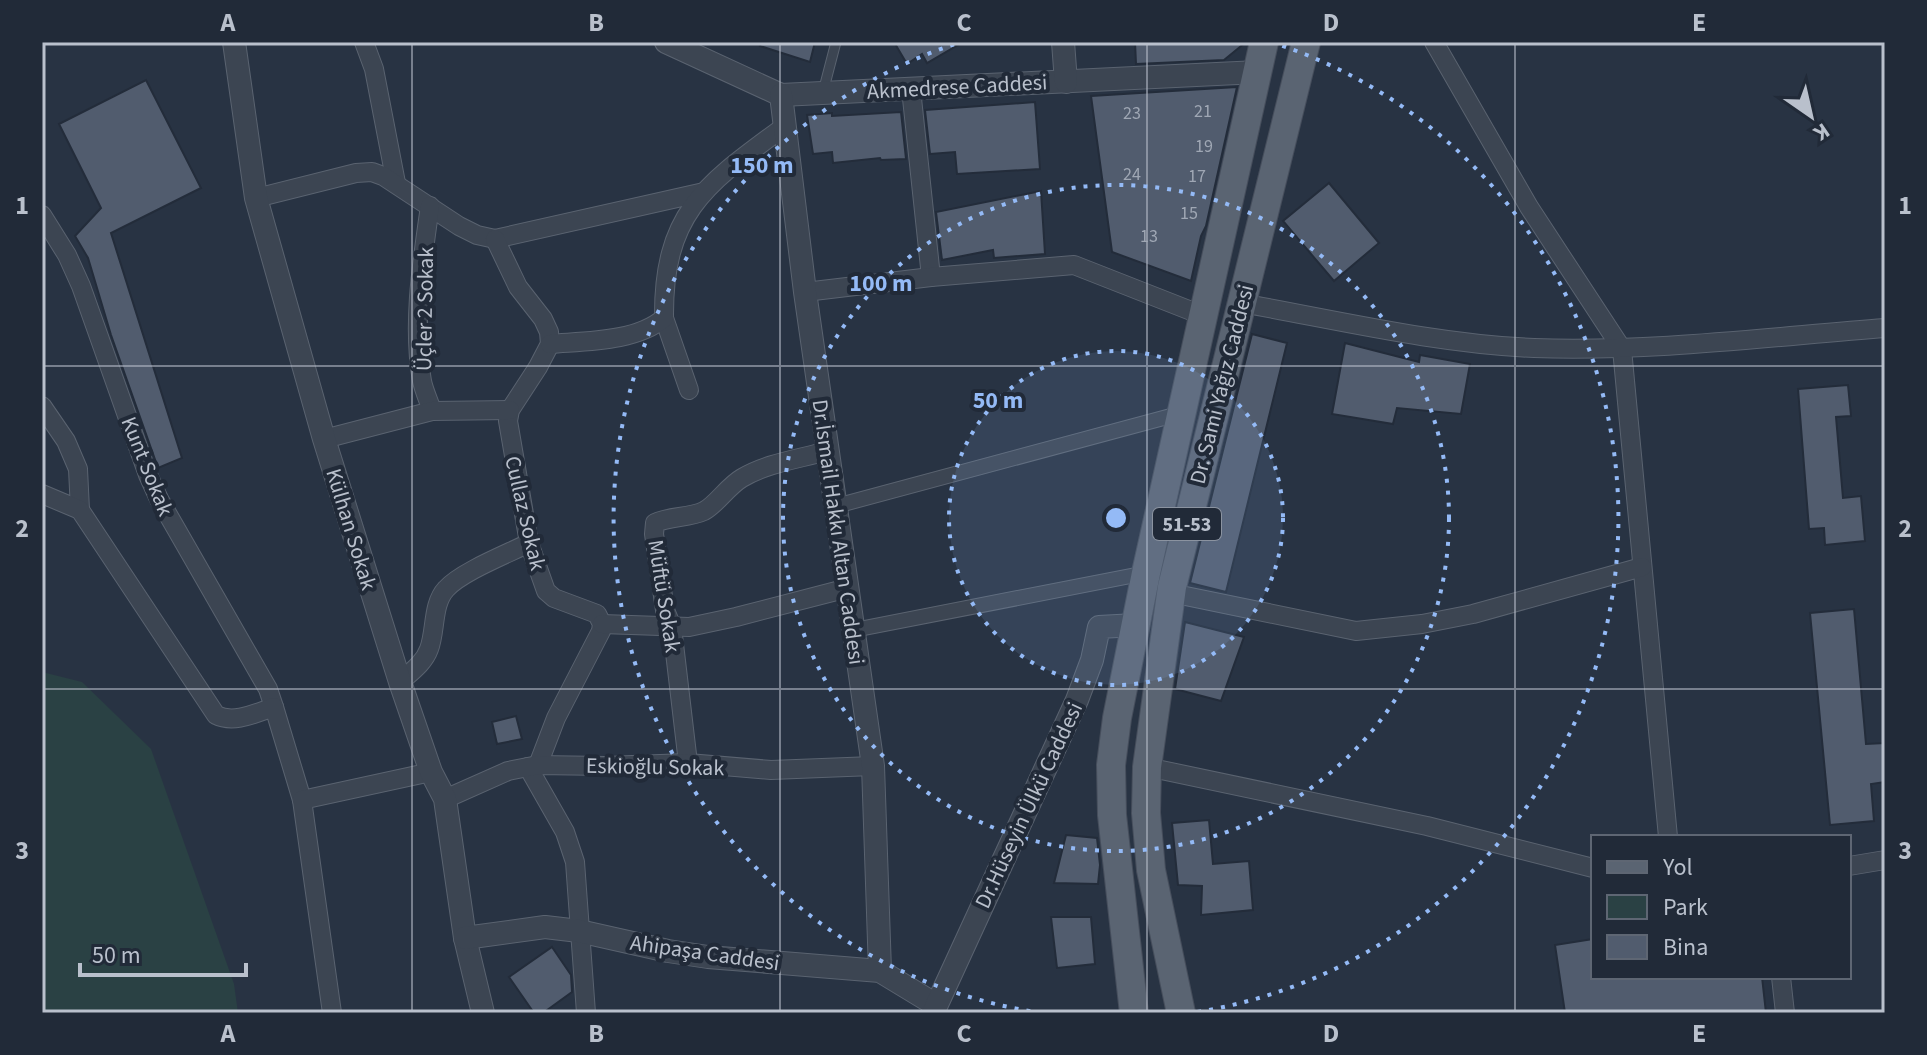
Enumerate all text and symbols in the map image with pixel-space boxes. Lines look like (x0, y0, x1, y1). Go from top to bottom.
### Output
text: A (220, 4, 237, 41)
text: B (588, 4, 604, 41)
text: C (956, 4, 972, 41)
text: D (1323, 4, 1339, 41)
text: E (1692, 4, 1706, 41)
street label: Akmedrese Caddesi (866, 66, 1048, 108)
north arrow (1771, 76, 1851, 156)
house number: 21 (1194, 99, 1212, 124)
house number: 23 (1123, 101, 1141, 126)
text: K (1807, 115, 1836, 149)
house number: 19 (1195, 134, 1213, 159)
text: 150 m (730, 148, 794, 183)
house number: 24 (1123, 162, 1141, 187)
house number: 17 (1188, 164, 1206, 189)
text: 1 (15, 187, 29, 224)
text: 1 (1898, 187, 1912, 224)
house number: 15 (1180, 201, 1198, 226)
house number: 13 (1140, 224, 1158, 249)
street label: Üçler 2 Sokak (408, 246, 442, 372)
text: 100 m (849, 266, 913, 301)
street label: Dr. Sami Yağız Caddesi (1182, 281, 1262, 487)
text: 50 m (973, 383, 1023, 418)
street label: Dr.İsmail Hakkı Altan Caddesi (804, 397, 872, 667)
street label: Kunt Sokak (113, 412, 182, 521)
street label: Cullaz Sokak (496, 453, 554, 574)
street label: Külhan Sokak (317, 464, 385, 594)
centre of rings (1102, 504, 1130, 532)
road number: 51-53 (1153, 508, 1221, 540)
text: 2 (15, 510, 29, 547)
text: 2 (1898, 510, 1912, 547)
street label: Müftü Sokak (639, 537, 689, 655)
street label: Dr.Hüseyin Ülkü Caddesi (967, 697, 1091, 914)
street label: Eskioğlu Sokak (585, 750, 725, 784)
text: 3 (15, 832, 29, 869)
text: 3 (1898, 832, 1912, 869)
legend (1591, 835, 1851, 979)
text: Yol (1662, 850, 1693, 885)
text: Park (1663, 890, 1708, 925)
scale bar (80, 927, 246, 977)
street label: Ahipaşa Caddesi (628, 927, 782, 979)
text: Bina (1663, 930, 1708, 965)
text: 50 m (92, 938, 141, 973)
text: A (220, 1015, 237, 1052)
text: B (588, 1015, 604, 1052)
text: C (956, 1015, 972, 1052)
text: D (1323, 1015, 1339, 1052)
text: E (1692, 1015, 1706, 1052)

